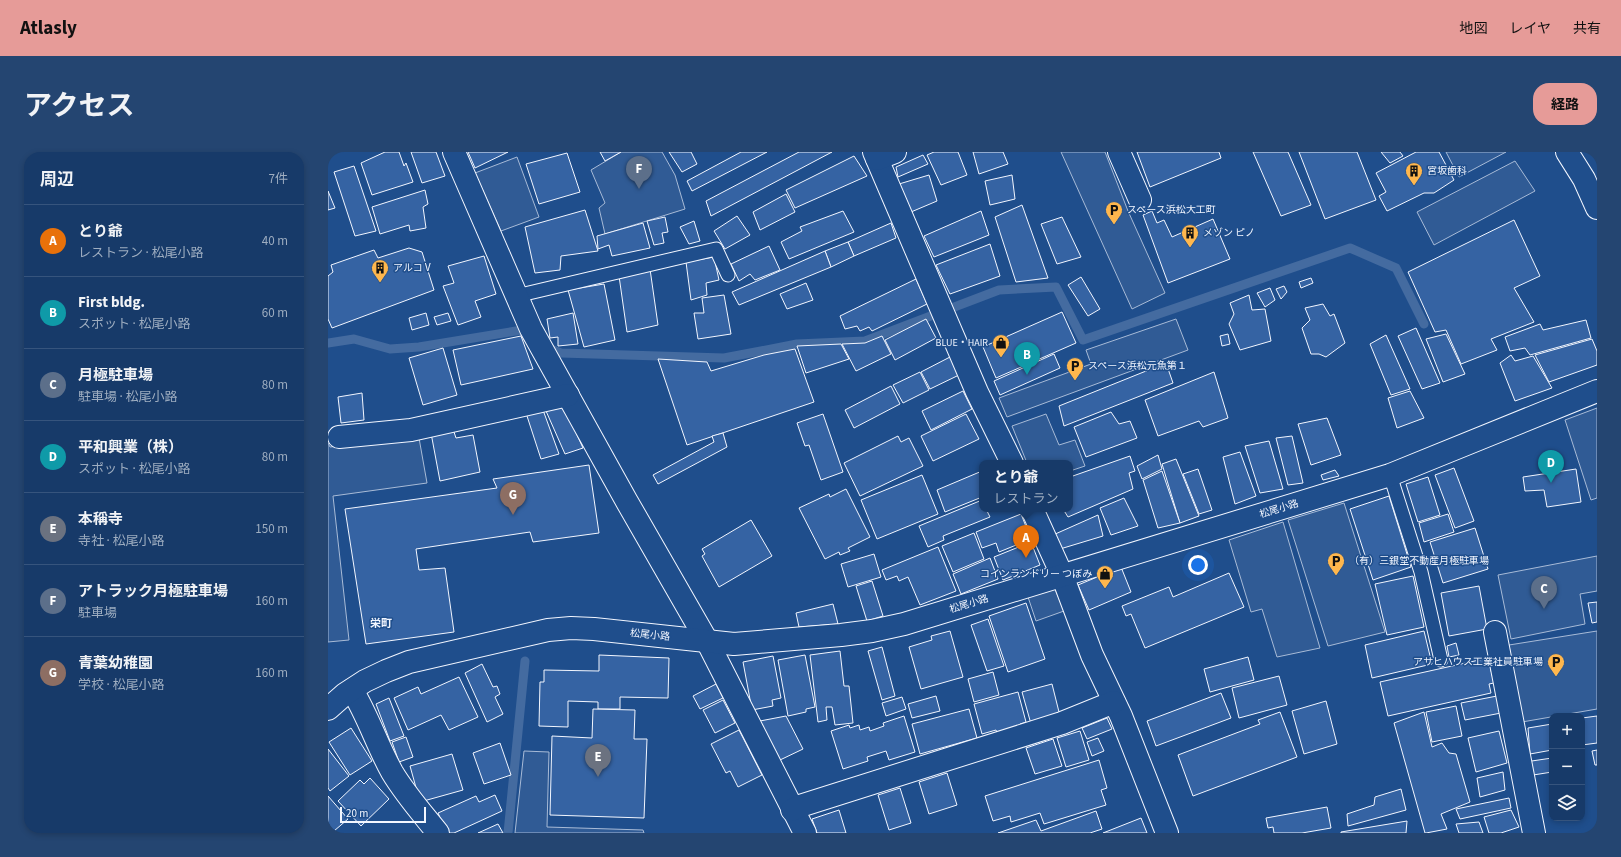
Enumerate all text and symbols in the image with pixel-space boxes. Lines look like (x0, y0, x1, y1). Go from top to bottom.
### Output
text: Atlasly (20, 15, 77, 42)
text: 地図 (1459, 19, 1487, 39)
text: レイヤ (1509, 19, 1551, 39)
text: 共有 (1573, 19, 1601, 39)
button: 経路 (1533, 83, 1597, 125)
text: アクセス (24, 86, 135, 126)
pin: F (626, 156, 652, 189)
building icon: 宮坂歯科 (1404, 161, 1424, 186)
place label: 宮坂歯科 (1427, 164, 1467, 178)
text: 周辺 (40, 168, 74, 192)
text: 7件 (269, 170, 288, 188)
parking icon: スペース浜松大工町 (1104, 200, 1124, 225)
place label: スペース浜松大工町 (1127, 203, 1216, 217)
text: とり爺 (78, 221, 123, 242)
building icon: メゾン ピノ (1180, 223, 1200, 248)
place label: メゾン ピノ (1203, 226, 1255, 240)
text: A (49, 232, 57, 250)
text: 40 m (262, 232, 288, 250)
text: レストラン · 松尾小路 (78, 244, 203, 262)
building icon: アルコⅤ (370, 258, 390, 283)
place label: アルコⅤ (393, 261, 433, 275)
text: First bldg. (78, 292, 145, 313)
text: B (49, 304, 57, 322)
text: 60 m (262, 304, 288, 322)
text: スポット · 松尾小路 (78, 315, 190, 333)
shop icon: BLUE・HAIR (991, 333, 1011, 358)
place label: BLUE・HAIR (936, 336, 988, 350)
pin: B (1014, 342, 1040, 375)
parking icon: スペース浜松元魚第１ (1065, 356, 1085, 381)
place label: スペース浜松元魚第１ (1088, 359, 1187, 373)
text: 月極駐車場 (78, 365, 153, 386)
text: C (49, 376, 57, 394)
text: 80 m (262, 376, 288, 394)
text: 駐車場 · 松尾小路 (78, 388, 177, 406)
text: 平和興業（株） (78, 437, 183, 458)
text: D (49, 448, 57, 466)
text: 80 m (262, 448, 288, 466)
pin: D (1538, 450, 1564, 483)
text: スポット · 松尾小路 (78, 460, 190, 478)
popup (979, 460, 1073, 512)
text: とり爺 (993, 467, 1039, 488)
pin: G (500, 482, 526, 515)
text: レストラン (993, 490, 1059, 508)
street label: 松尾小路 (1258, 496, 1300, 522)
text: 本稱寺 (78, 509, 123, 530)
text: E (49, 520, 57, 538)
text: 150 m (255, 520, 288, 538)
pin: A (1013, 525, 1039, 558)
text: 寺社 · 松尾小路 (78, 532, 164, 550)
parking icon: （有）三銀堂不動産月極駐車場 (1326, 551, 1346, 576)
place label: （有）三銀堂不動産月極駐車場 (1349, 554, 1489, 568)
your location (1188, 555, 1208, 575)
shop icon: コインランドリー つぼみ (1095, 564, 1115, 589)
place label: コインランドリー つぼみ (980, 567, 1092, 581)
pin: C (1531, 576, 1557, 609)
text: アトラック月極駐車場 (78, 581, 228, 602)
street label: 松尾小路 (948, 591, 990, 617)
text: F (50, 592, 56, 610)
text: 160 m (255, 592, 288, 610)
text: 駐車場 (78, 604, 117, 622)
district label: 栄町 (370, 616, 392, 631)
street label: 松尾小路 (629, 626, 671, 644)
parking icon: アサヒハウス工業社員駐車場 (1546, 652, 1566, 677)
text: 青葉幼稚園 (78, 653, 153, 674)
place label: アサヒハウス工業社員駐車場 (1413, 655, 1543, 669)
text: G (49, 664, 57, 682)
text: 160 m (255, 664, 288, 682)
text: 学校 · 松尾小路 (78, 676, 164, 694)
map controls (1549, 713, 1585, 821)
button: + (1549, 713, 1585, 749)
pin: E (585, 744, 611, 777)
button: − (1549, 749, 1585, 785)
button: layers (1549, 785, 1585, 821)
scale bar (340, 805, 426, 824)
text: 20 m (346, 806, 368, 821)

